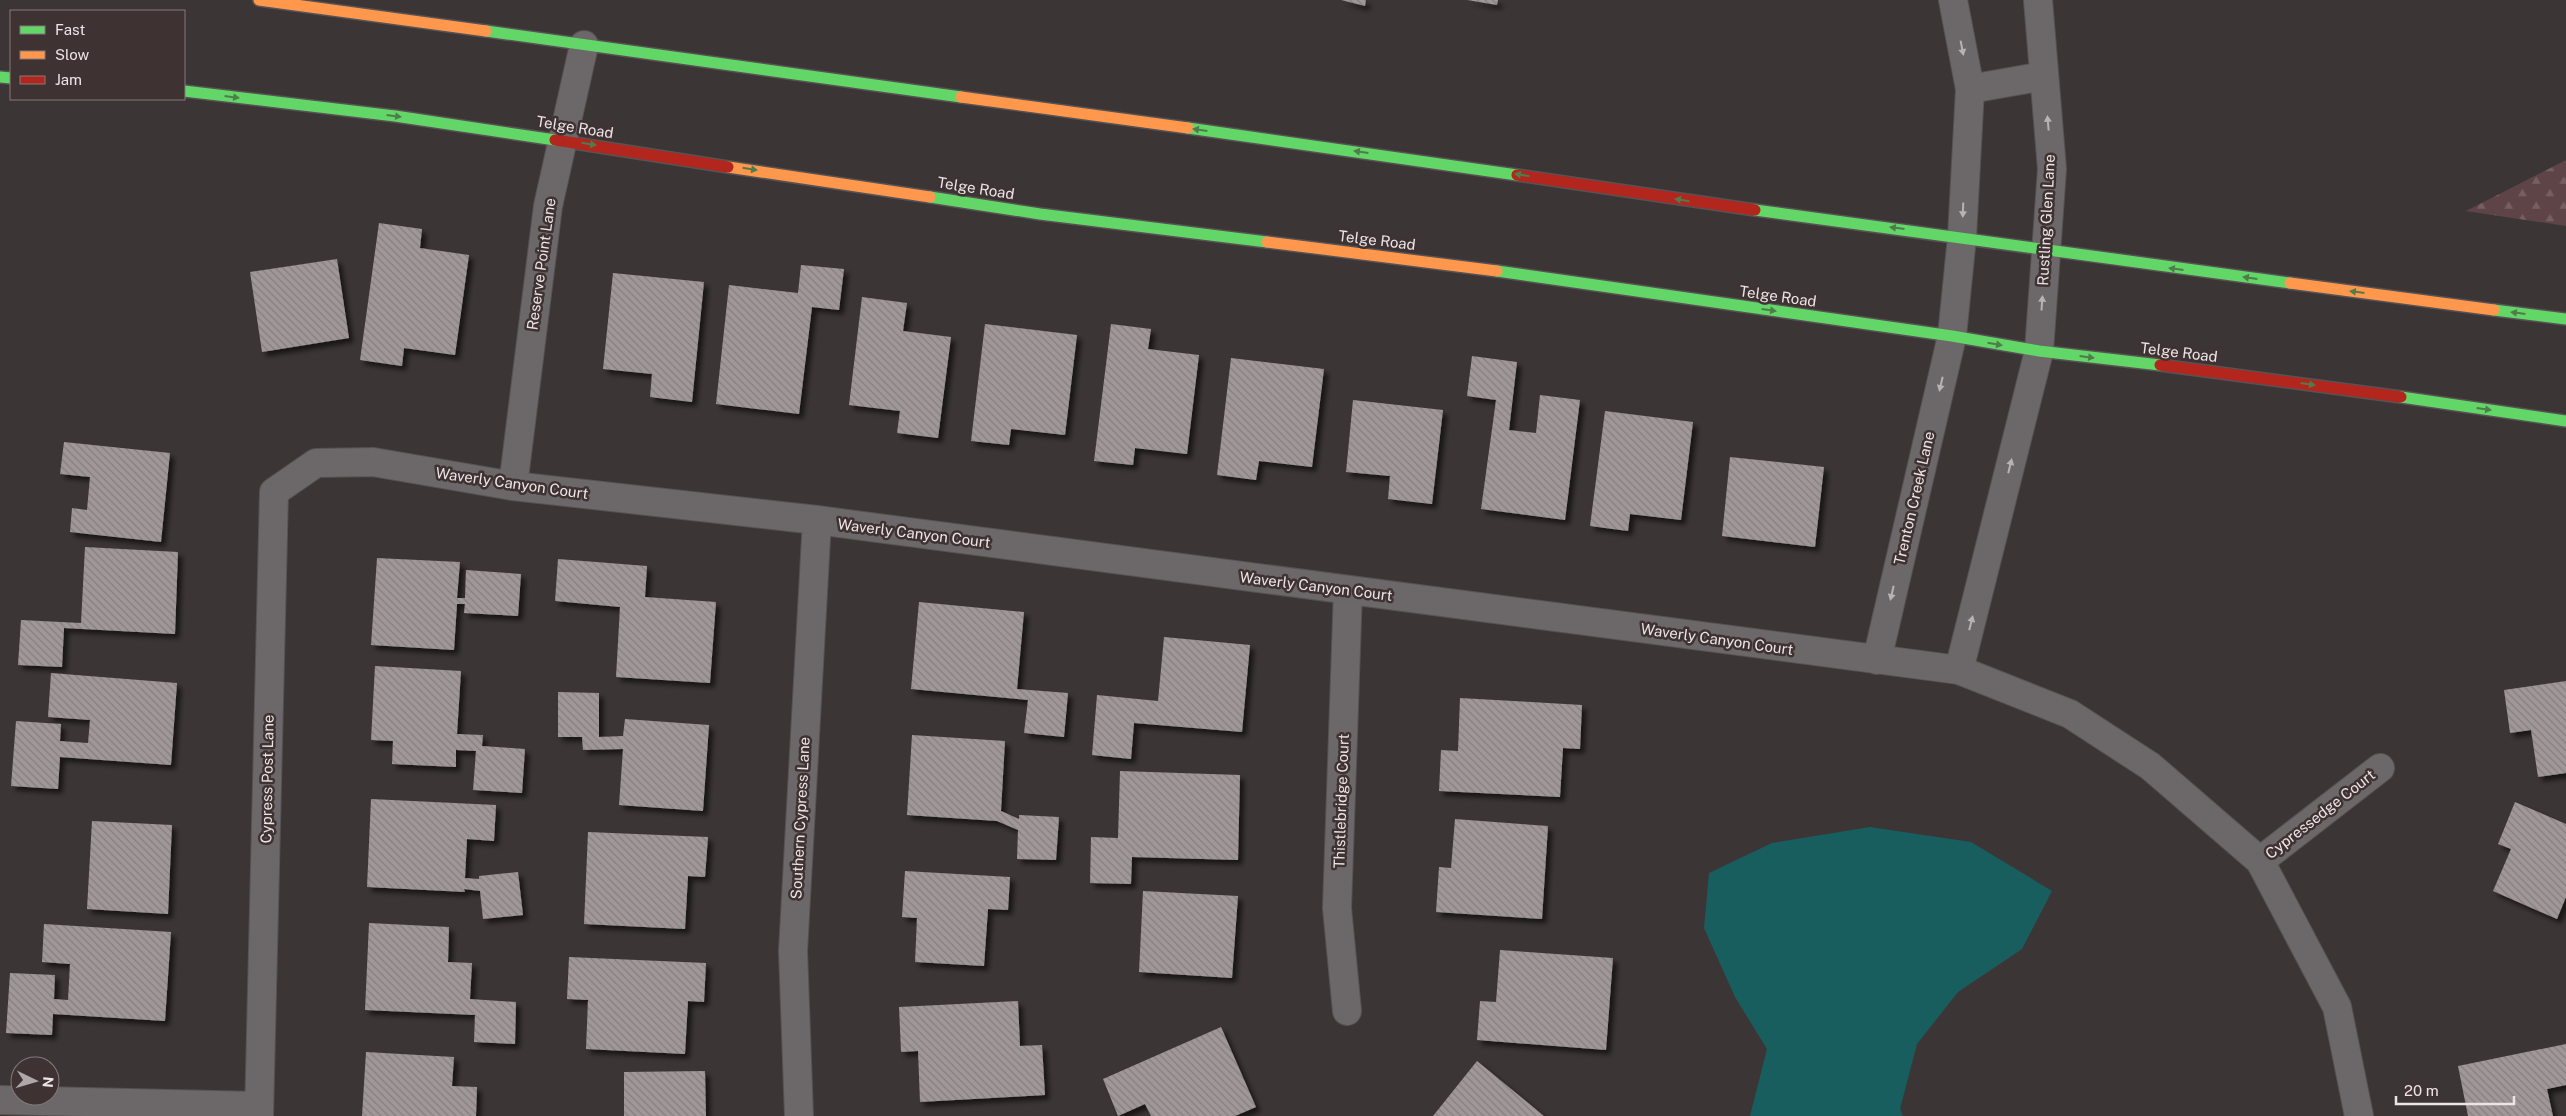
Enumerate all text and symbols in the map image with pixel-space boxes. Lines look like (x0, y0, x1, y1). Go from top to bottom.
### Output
legend (10, 10, 185, 100)
text: Fast (55, 21, 85, 38)
one-way arrow (1958, 40, 1966, 56)
text: Slow (55, 46, 90, 63)
text: Jam (55, 71, 82, 88)
one-way arrow (224, 93, 240, 101)
one-way arrow (386, 112, 402, 120)
street label: Telge Road (535, 113, 615, 141)
one-way arrow (2044, 115, 2052, 131)
one-way arrow (1191, 126, 1207, 134)
one-way arrow (581, 140, 597, 148)
one-way arrow (1352, 148, 1368, 156)
street label: Rustling Glen Lane (2034, 154, 2058, 286)
one-way arrow (742, 165, 758, 173)
one-way arrow (1513, 171, 1529, 179)
street label: Telge Road (936, 174, 1016, 202)
one-way arrow (1674, 196, 1690, 204)
street label: Reserve Point Lane (523, 197, 559, 331)
one-way arrow (1959, 202, 1967, 218)
one-way arrow (1888, 224, 1904, 232)
street label: Telge Road (1337, 227, 1417, 253)
one-way arrow (2168, 264, 2184, 272)
one-way arrow (2242, 274, 2258, 282)
street label: Telge Road (1738, 282, 1818, 310)
one-way arrow (2348, 288, 2364, 296)
one-way arrow (2039, 294, 2047, 310)
one-way arrow (1761, 306, 1777, 314)
one-way arrow (2509, 309, 2525, 317)
street label: Telge Road (2139, 339, 2219, 365)
one-way arrow (1988, 340, 2004, 348)
one-way arrow (2080, 353, 2096, 361)
one-way arrow (1937, 376, 1945, 391)
one-way arrow (2300, 380, 2316, 388)
one-way arrow (2476, 405, 2492, 413)
street label: Trenton Creek Lane (1890, 430, 1938, 566)
one-way arrow (2006, 458, 2014, 473)
street label: Waverly Canyon Court (435, 464, 590, 502)
street label: Waverly Canyon Court (837, 515, 992, 551)
street label: Waverly Canyon Court (1239, 568, 1394, 604)
one-way arrow (1888, 586, 1896, 601)
one-way arrow (1967, 616, 1975, 631)
street label: Waverly Canyon Court (1640, 620, 1795, 658)
street label: Cypress Post Lane (257, 714, 277, 844)
street label: Thistlebridge Court (1330, 733, 1352, 869)
street label: Southern Cypress Lane (787, 736, 813, 900)
street label: Cypressedge Court (2262, 766, 2378, 862)
north arrow (10, 1056, 60, 1106)
scale bar (2396, 1074, 2514, 1106)
text: N (40, 1076, 56, 1088)
text: 20 m (2404, 1082, 2439, 1099)

